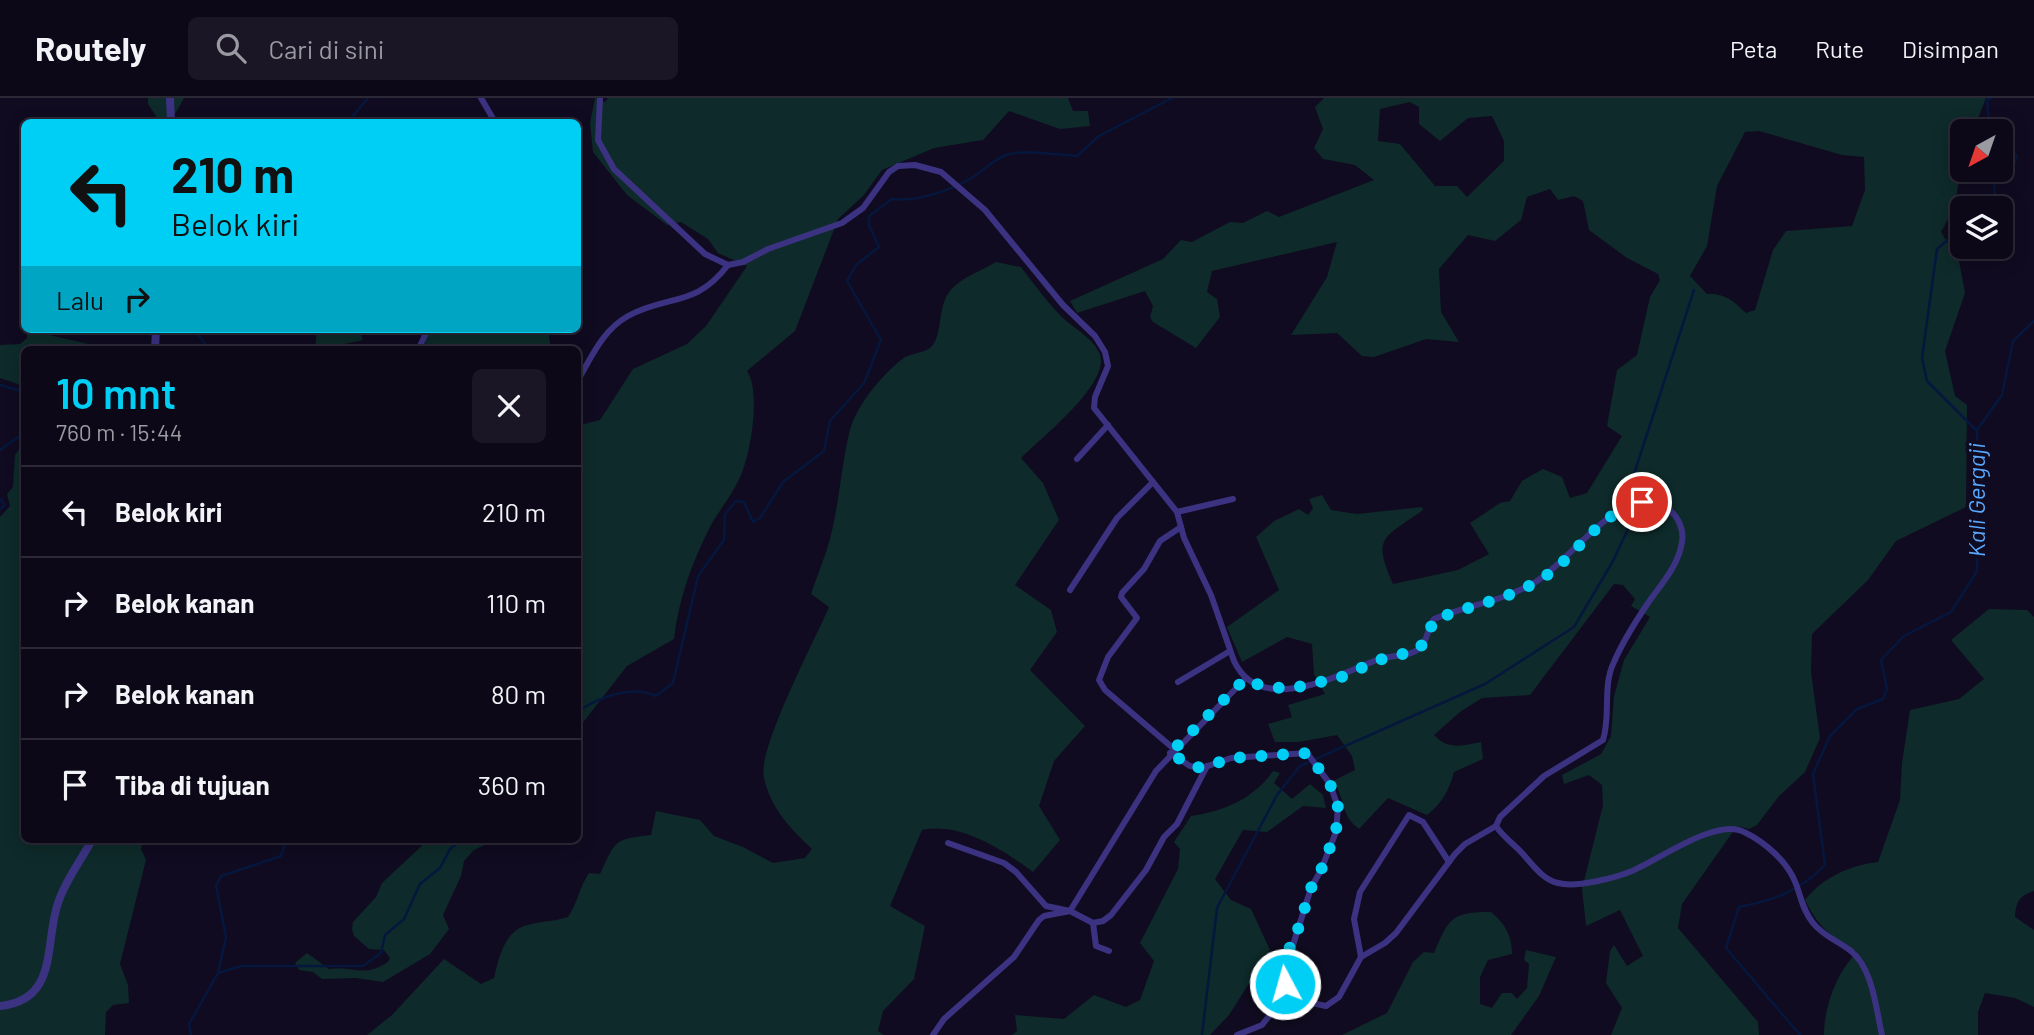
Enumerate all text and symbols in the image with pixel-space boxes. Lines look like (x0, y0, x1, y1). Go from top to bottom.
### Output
search box (188, 17, 678, 80)
text: Routely (35, 28, 146, 68)
icon: search (212, 29, 250, 67)
text: Cari di sini (268, 33, 384, 64)
text: Peta (1730, 34, 1777, 63)
text: Rute (1815, 34, 1864, 63)
text: Disimpan (1902, 34, 1999, 63)
north arrow (1950, 119, 2012, 182)
map controls (1950, 119, 2013, 259)
text: 210 m (171, 144, 294, 203)
icon: left (56, 147, 147, 238)
button: layers (1950, 196, 2013, 259)
text: Belok kiri (171, 204, 299, 242)
icon: right (118, 280, 156, 318)
text: Lalu (56, 284, 104, 315)
text: 10 mnt (56, 367, 176, 417)
button: close (472, 369, 546, 443)
text: 760 m · 15:44 (56, 418, 182, 446)
water label: Kali Gergaji (1961, 443, 1990, 557)
pin (1612, 472, 1672, 532)
icon: arrive (1623, 483, 1661, 521)
icon: left (56, 493, 94, 531)
text: Belok kiri (115, 496, 222, 527)
text: 210 m (482, 496, 546, 527)
icon: right (56, 584, 94, 622)
text: Belok kanan (115, 587, 254, 618)
text: 110 m (486, 587, 546, 618)
icon: right (56, 675, 94, 713)
text: Belok kanan (115, 678, 254, 709)
text: 80 m (491, 678, 546, 709)
icon: arrive (56, 766, 94, 804)
text: Tiba di tujuan (115, 769, 270, 800)
text: 360 m (478, 769, 546, 800)
position arrow (1248, 947, 1322, 1021)

